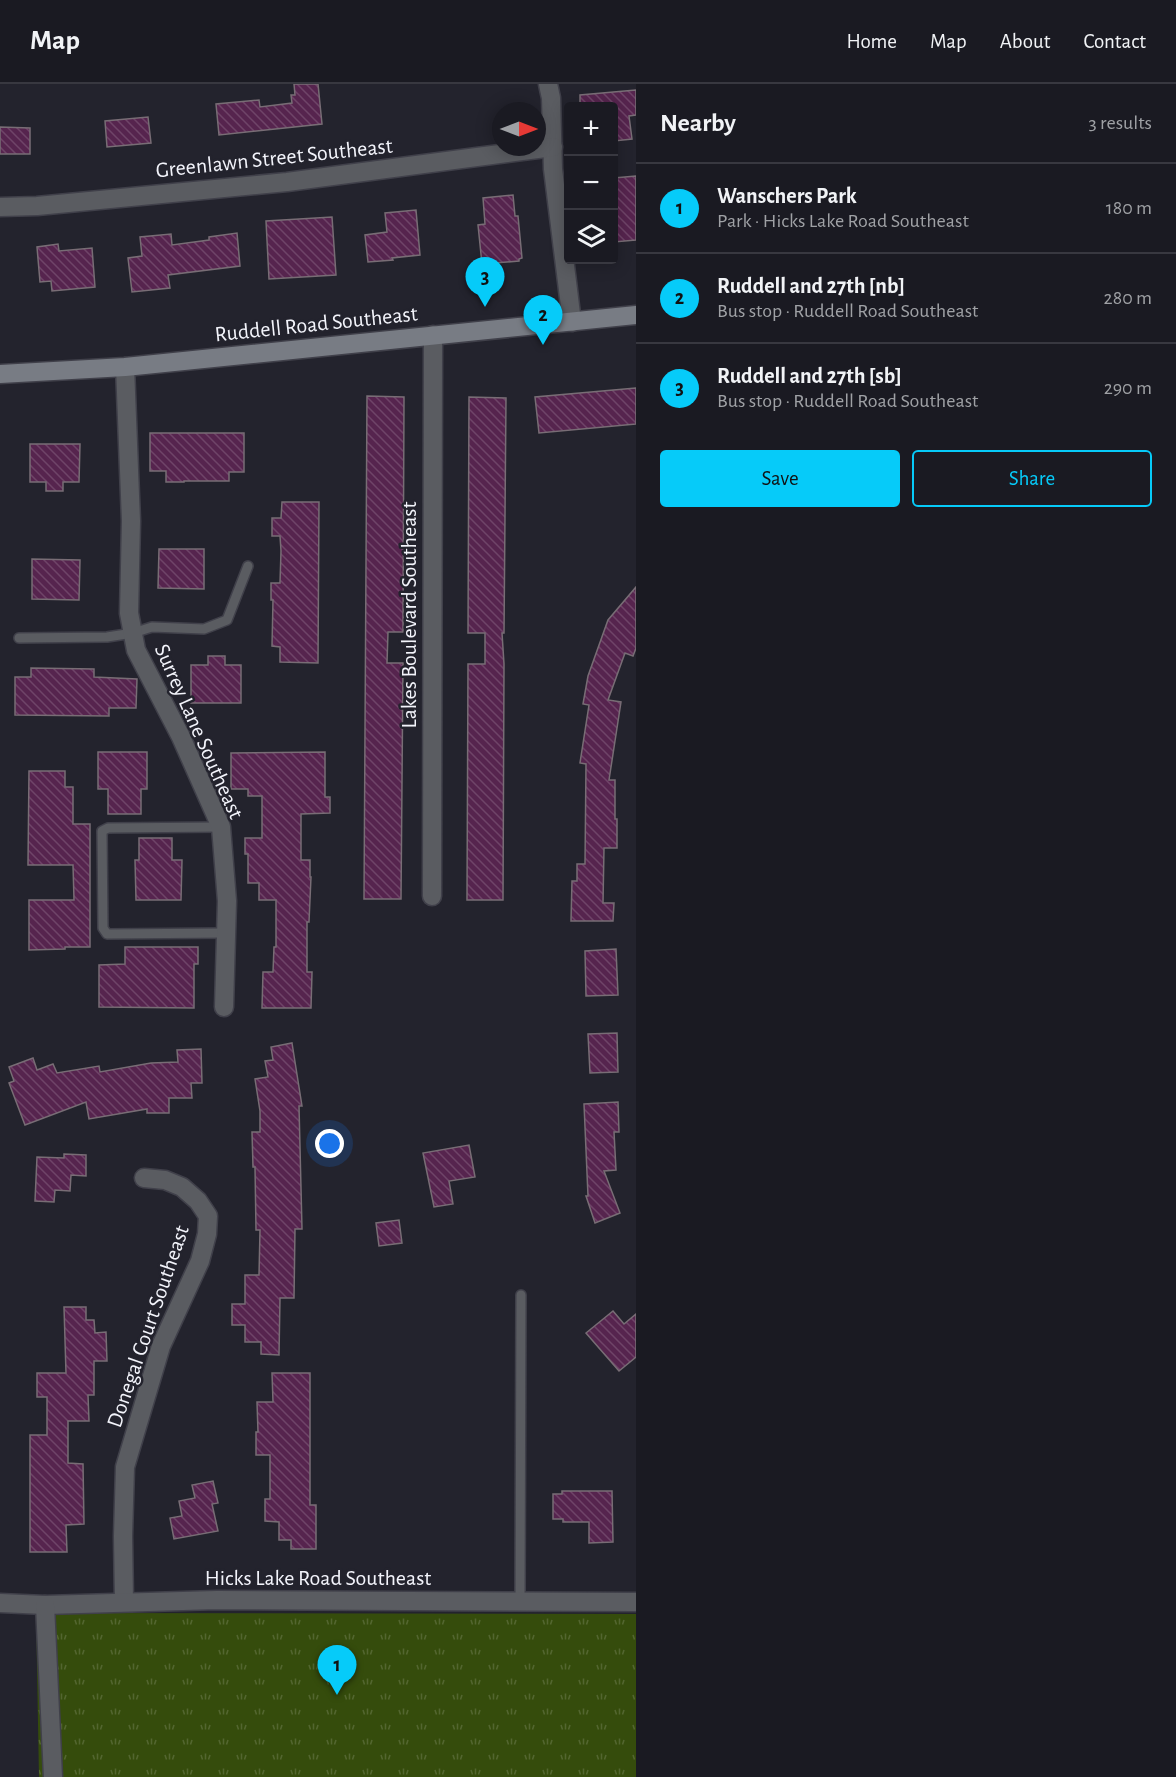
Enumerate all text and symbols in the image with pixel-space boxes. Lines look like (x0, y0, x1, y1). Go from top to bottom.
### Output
text: Map (30, 27, 80, 55)
text: Home (846, 31, 897, 52)
text: Map (930, 31, 967, 52)
text: About (1000, 31, 1050, 52)
text: Contact (1083, 31, 1146, 52)
north arrow (492, 102, 546, 156)
map controls (564, 102, 618, 264)
button: + (564, 102, 618, 156)
text: Nearby (660, 110, 736, 136)
text: 3 results (1088, 113, 1152, 133)
street label: Greenlawn Street Southeast (155, 135, 394, 181)
button: − (564, 156, 618, 210)
text: Wanschers Park (717, 185, 857, 207)
text: 1 (676, 198, 683, 218)
text: 180 m (1106, 198, 1152, 218)
button: layers (564, 210, 618, 264)
text: Park · Hicks Lake Road Southeast (717, 211, 969, 231)
pin: 3 (466, 258, 504, 307)
text: Ruddell and 27th [nb] (717, 275, 905, 297)
text: 2 (675, 288, 684, 308)
text: 280 m (1104, 288, 1152, 308)
pin: 2 (524, 296, 562, 345)
text: Bus stop · Ruddell Road Southeast (717, 301, 978, 321)
street label: Ruddell Road Southeast (214, 302, 419, 346)
text: Ruddell and 27th [sb] (717, 365, 902, 387)
text: 3 (675, 378, 684, 398)
text: 290 m (1104, 378, 1152, 398)
text: Bus stop · Ruddell Road Southeast (717, 391, 978, 411)
button: Save (660, 450, 900, 507)
button: Share (912, 450, 1152, 507)
street label: Lakes Boulevard Southeast (398, 502, 420, 729)
street label: Surrey Lane Southeast (151, 641, 248, 822)
your location (315, 1129, 344, 1158)
street label: Donegal Court Southeast (103, 1222, 193, 1430)
street label: Hicks Lake Road Southeast (205, 1567, 431, 1589)
pin: 1 (318, 1646, 356, 1695)

